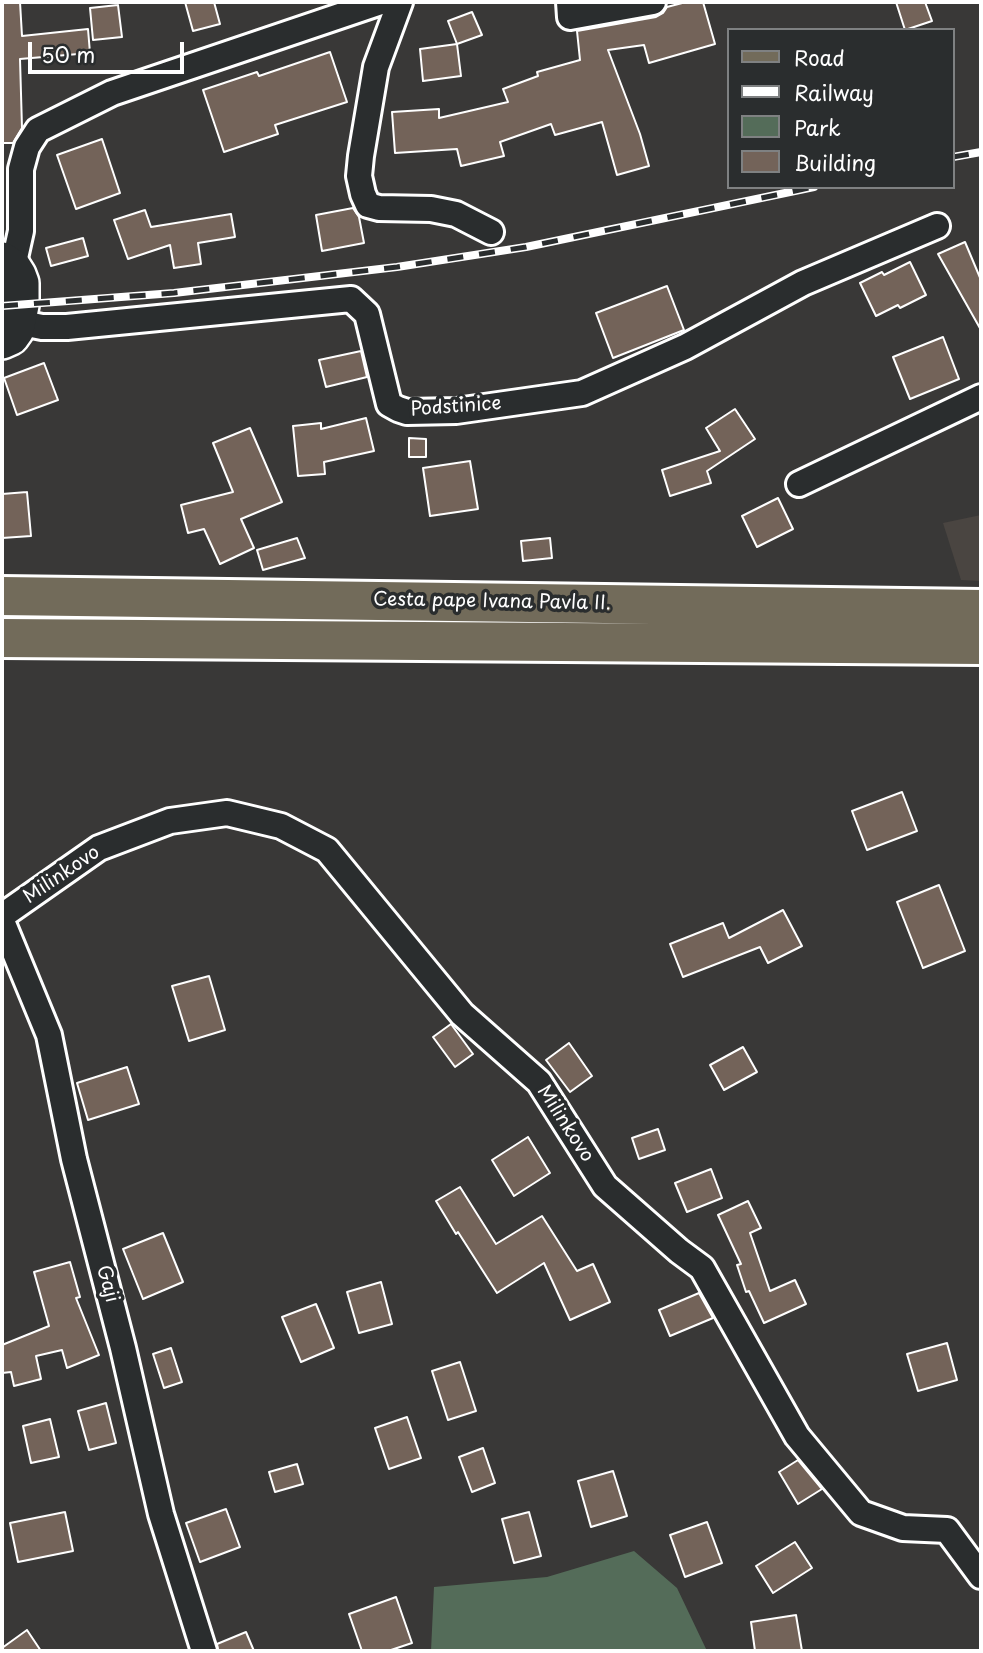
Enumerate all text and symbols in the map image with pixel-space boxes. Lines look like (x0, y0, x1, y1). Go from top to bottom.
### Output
scale bar (32, 28, 187, 72)
legend (727, 28, 955, 189)
text: 50 m (41, 38, 95, 70)
text: Road (794, 41, 845, 73)
text: Railway (794, 76, 874, 108)
text: Park (794, 111, 841, 143)
text: Building (794, 146, 876, 178)
street label: Podstinice (410, 392, 502, 422)
street label: Cesta pape Ivana Pavla II. (373, 589, 611, 615)
street label: Milinkovo (20, 841, 104, 909)
street label: Milinkovo (532, 1081, 598, 1167)
street label: Gaji (91, 1263, 123, 1305)

